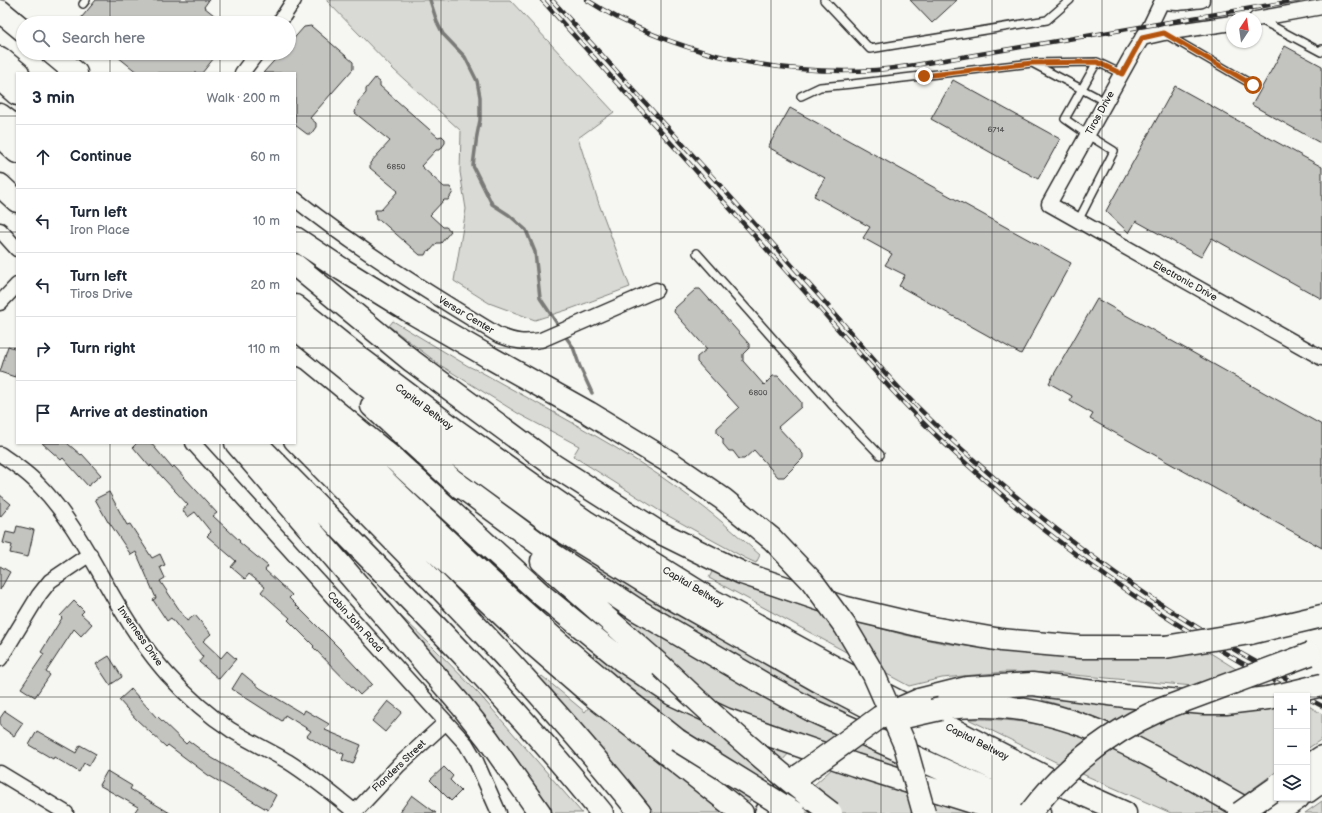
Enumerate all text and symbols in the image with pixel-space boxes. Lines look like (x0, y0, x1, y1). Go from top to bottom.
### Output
north arrow (1226, 12, 1262, 48)
search box (16, 16, 296, 60)
icon: search (30, 27, 52, 49)
text: Search here (62, 29, 145, 48)
route end (915, 67, 933, 85)
route start (1244, 76, 1262, 94)
text: 3 min (32, 88, 75, 108)
street label: Tiros Drive (1083, 89, 1117, 137)
text: Walk · 200 m (207, 90, 280, 106)
house number: 6714 (988, 125, 1005, 134)
icon: ahead (32, 146, 54, 168)
text: Continue (70, 147, 132, 166)
text: 60 m (250, 149, 280, 165)
house number: 6850 (387, 162, 406, 171)
text: Turn left (70, 203, 127, 222)
icon: left (32, 210, 54, 232)
text: 10 m (253, 213, 280, 229)
text: Iron Place (70, 222, 130, 238)
street label: Electronic Drive (1151, 258, 1219, 304)
text: Turn left (70, 267, 127, 286)
icon: left (32, 274, 54, 296)
text: 20 m (250, 277, 280, 293)
text: Tiros Drive (70, 286, 133, 302)
street label: Versar Center (436, 294, 496, 337)
icon: right (32, 338, 54, 360)
text: Turn right (70, 339, 135, 358)
text: 110 m (248, 341, 280, 357)
street label: Capital Beltway (393, 381, 456, 433)
house number: 6800 (749, 388, 768, 397)
icon: arrive (32, 402, 54, 424)
text: Arrive at destination (70, 403, 208, 422)
street label: Capital Beltway (660, 564, 726, 610)
street label: Cabin John Road (325, 589, 385, 655)
street label: Inverness Drive (115, 604, 165, 668)
map controls (1274, 693, 1310, 801)
button: + (1274, 693, 1310, 729)
street label: Capital Beltway (943, 721, 1011, 763)
button: − (1274, 729, 1310, 765)
street label: Flanders Street (370, 738, 428, 794)
button: layers (1274, 765, 1310, 801)

